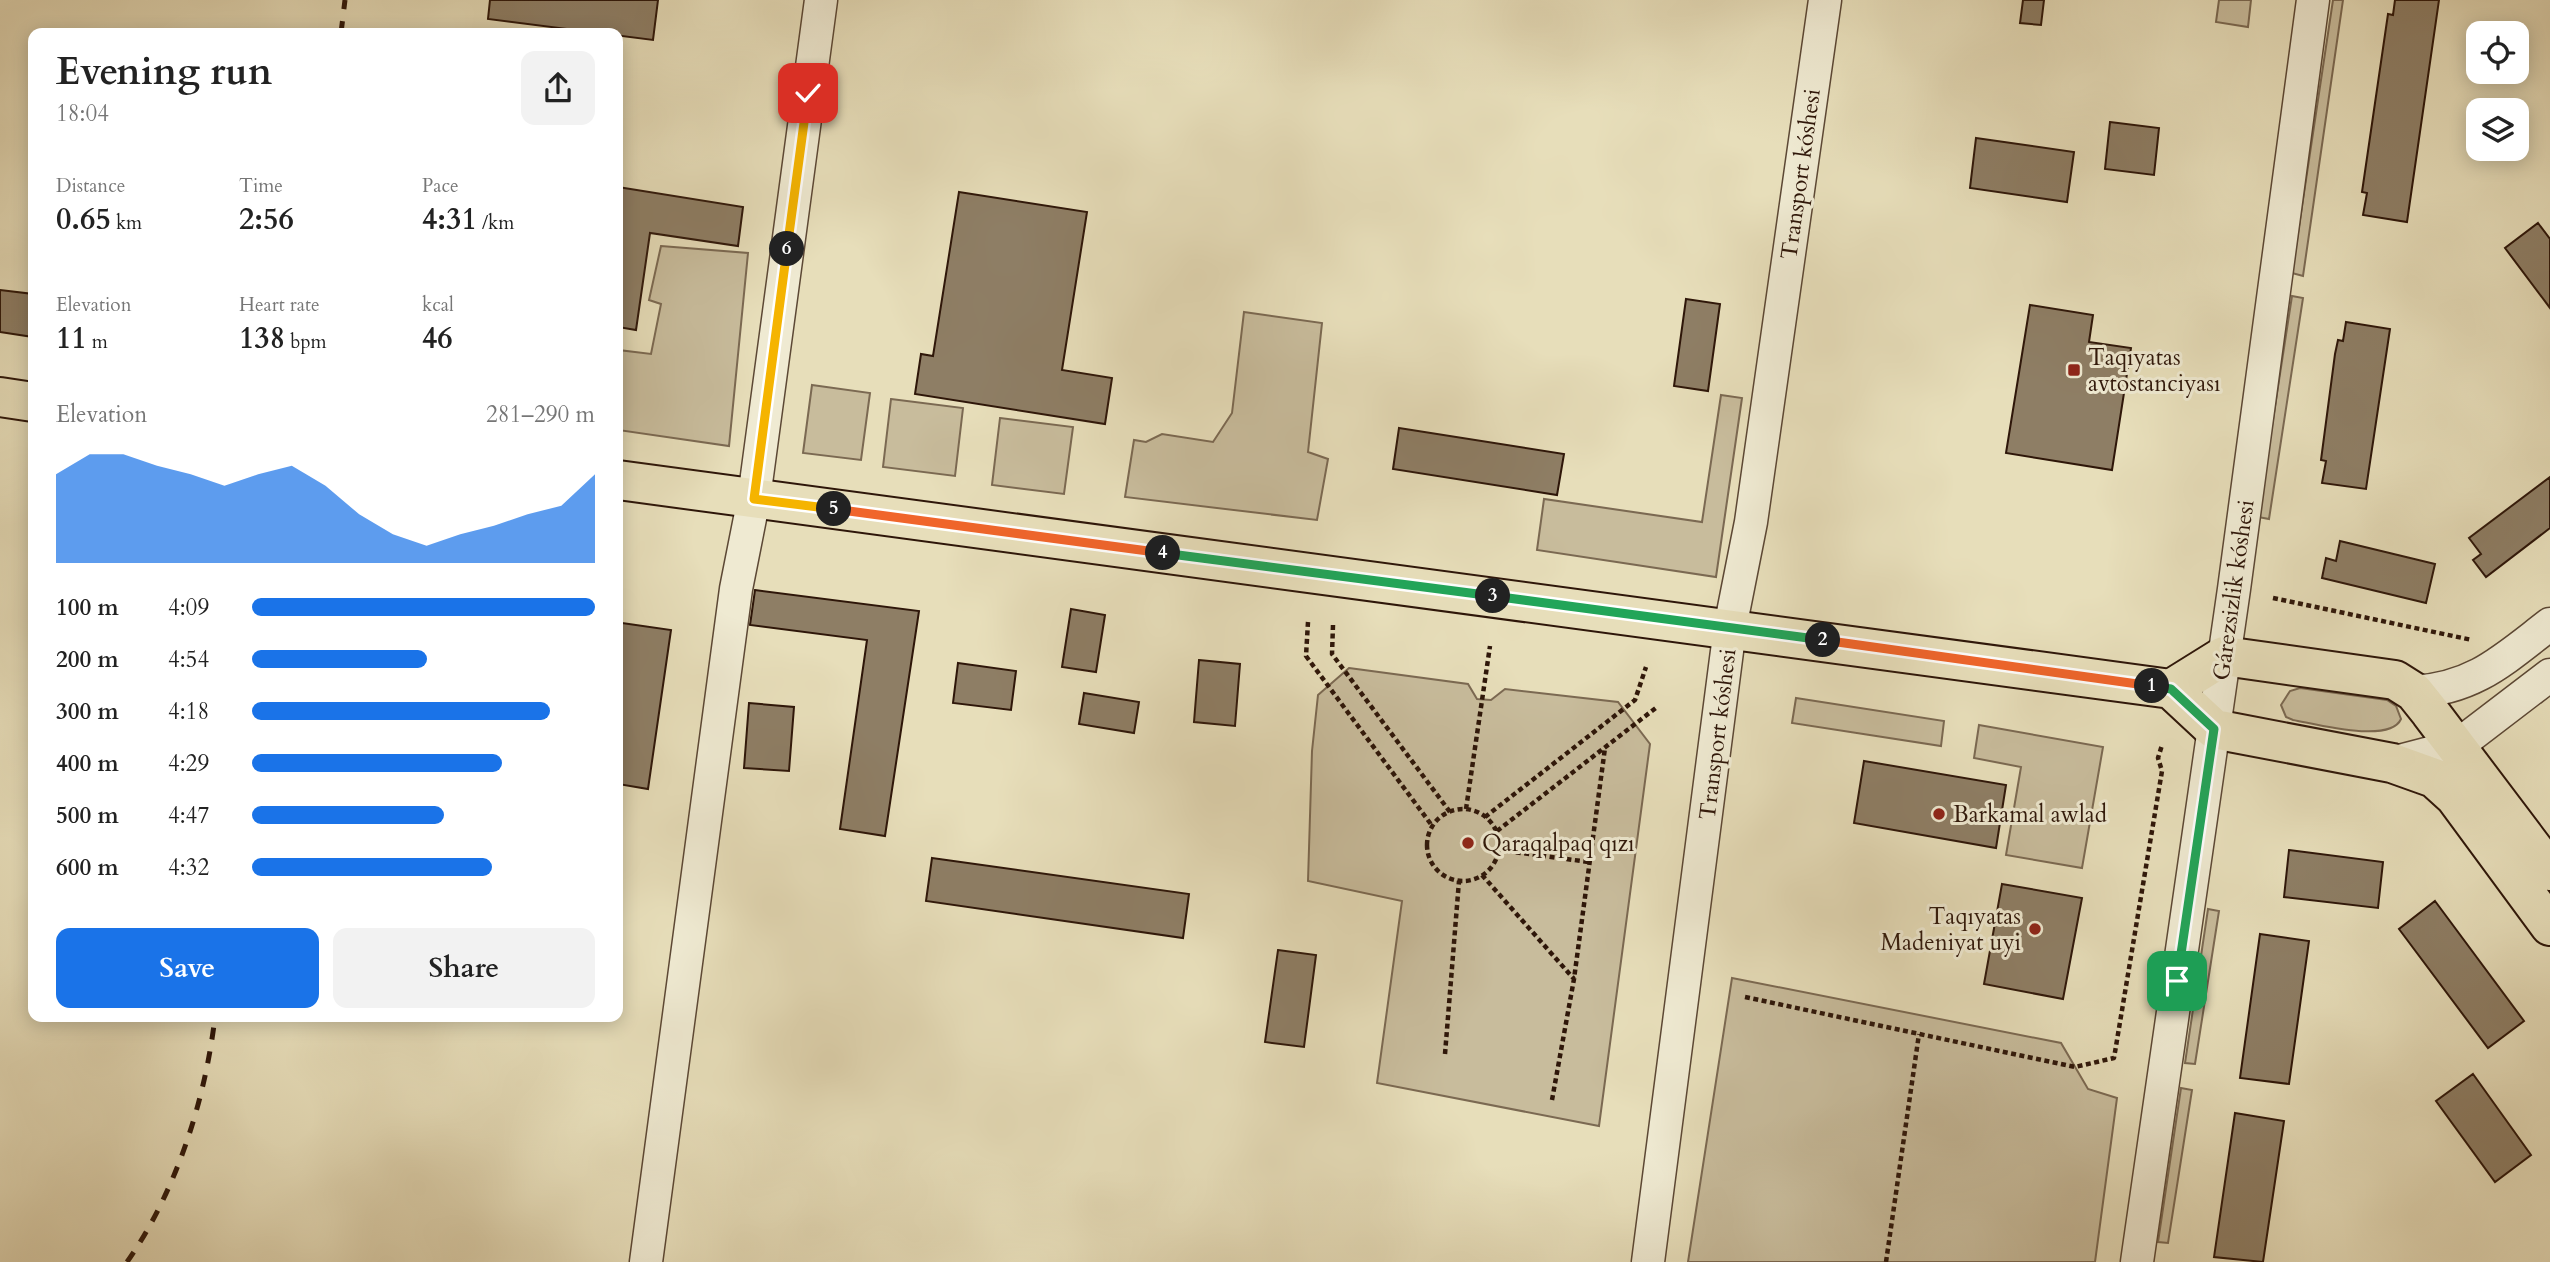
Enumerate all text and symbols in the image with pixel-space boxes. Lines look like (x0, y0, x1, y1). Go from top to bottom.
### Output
map controls (2466, 21, 2529, 161)
button: locate (2466, 21, 2529, 84)
text: Evening run (56, 46, 272, 98)
button: share (521, 51, 595, 125)
pin (778, 63, 838, 123)
icon: check (789, 74, 827, 112)
street label: Transport kóshesi (1773, 87, 1828, 261)
text: 18:04 (56, 98, 109, 129)
button: layers (2466, 98, 2529, 161)
text: Distance (56, 173, 125, 199)
text: Time (239, 173, 283, 199)
text: Pace (422, 173, 459, 199)
text: 0.65 (56, 199, 111, 240)
text: 2:56 (239, 199, 294, 240)
text: 4:31 (422, 199, 477, 240)
text: km (111, 210, 142, 236)
text: /km (477, 210, 514, 236)
pin: 6 (770, 232, 804, 266)
text: 6 (782, 235, 791, 261)
text: Elevation (56, 292, 131, 318)
text: Heart rate (239, 292, 320, 318)
text: kcal (422, 292, 454, 318)
text: 11 (56, 318, 87, 359)
text: 138 (239, 318, 285, 359)
text: 46 (422, 318, 453, 359)
text: m (87, 329, 108, 355)
text: bpm (285, 329, 327, 355)
place label: Taqıyatas avtostanciyası (2088, 342, 2220, 399)
marker: Taqıyatas avtostanciyası (2066, 362, 2082, 378)
text: Elevation (56, 399, 147, 430)
text: 281–290 m (486, 399, 595, 430)
pin: 5 (816, 491, 852, 526)
text: 5 (829, 495, 838, 521)
street label: Gárezsizlik kóshesi (2205, 498, 2262, 682)
pin: 4 (1146, 536, 1180, 570)
text: 4 (1158, 539, 1167, 565)
pin: 3 (1476, 578, 1510, 614)
text: 3 (1488, 582, 1497, 608)
text: 100 m (56, 592, 119, 623)
text: 4:09 (168, 592, 209, 623)
pin: 2 (1806, 622, 1840, 658)
text: 2 (1818, 626, 1827, 652)
text: 200 m (56, 644, 119, 675)
text: 4:54 (168, 644, 209, 675)
street label: Transport kóshesi (1692, 647, 1743, 821)
pin: 1 (2134, 668, 2170, 704)
text: 1 (2147, 672, 2156, 698)
text: 300 m (56, 696, 119, 727)
text: 4:18 (168, 696, 209, 727)
text: 400 m (56, 748, 119, 779)
text: 4:29 (168, 748, 209, 779)
place label: Barkamal awlad (1953, 799, 2108, 830)
text: 500 m (56, 800, 119, 831)
text: 4:47 (168, 800, 209, 831)
marker: Barkamal awlad (1931, 806, 1947, 822)
place label: Qaraqalpaq qızı (1482, 828, 1634, 859)
marker: Qaraqalpaq qızı (1460, 835, 1476, 851)
text: 600 m (56, 852, 119, 883)
text: 4:32 (168, 852, 209, 883)
place label: Taqıyatas Madeniyat uyi (1880, 901, 2021, 958)
marker: Taqıyatas Madeniyat uyi (2027, 921, 2043, 937)
button: Save (56, 928, 319, 1008)
button: Share (333, 928, 595, 1008)
pin (2147, 951, 2207, 1011)
icon: arrive (2158, 962, 2196, 1000)

